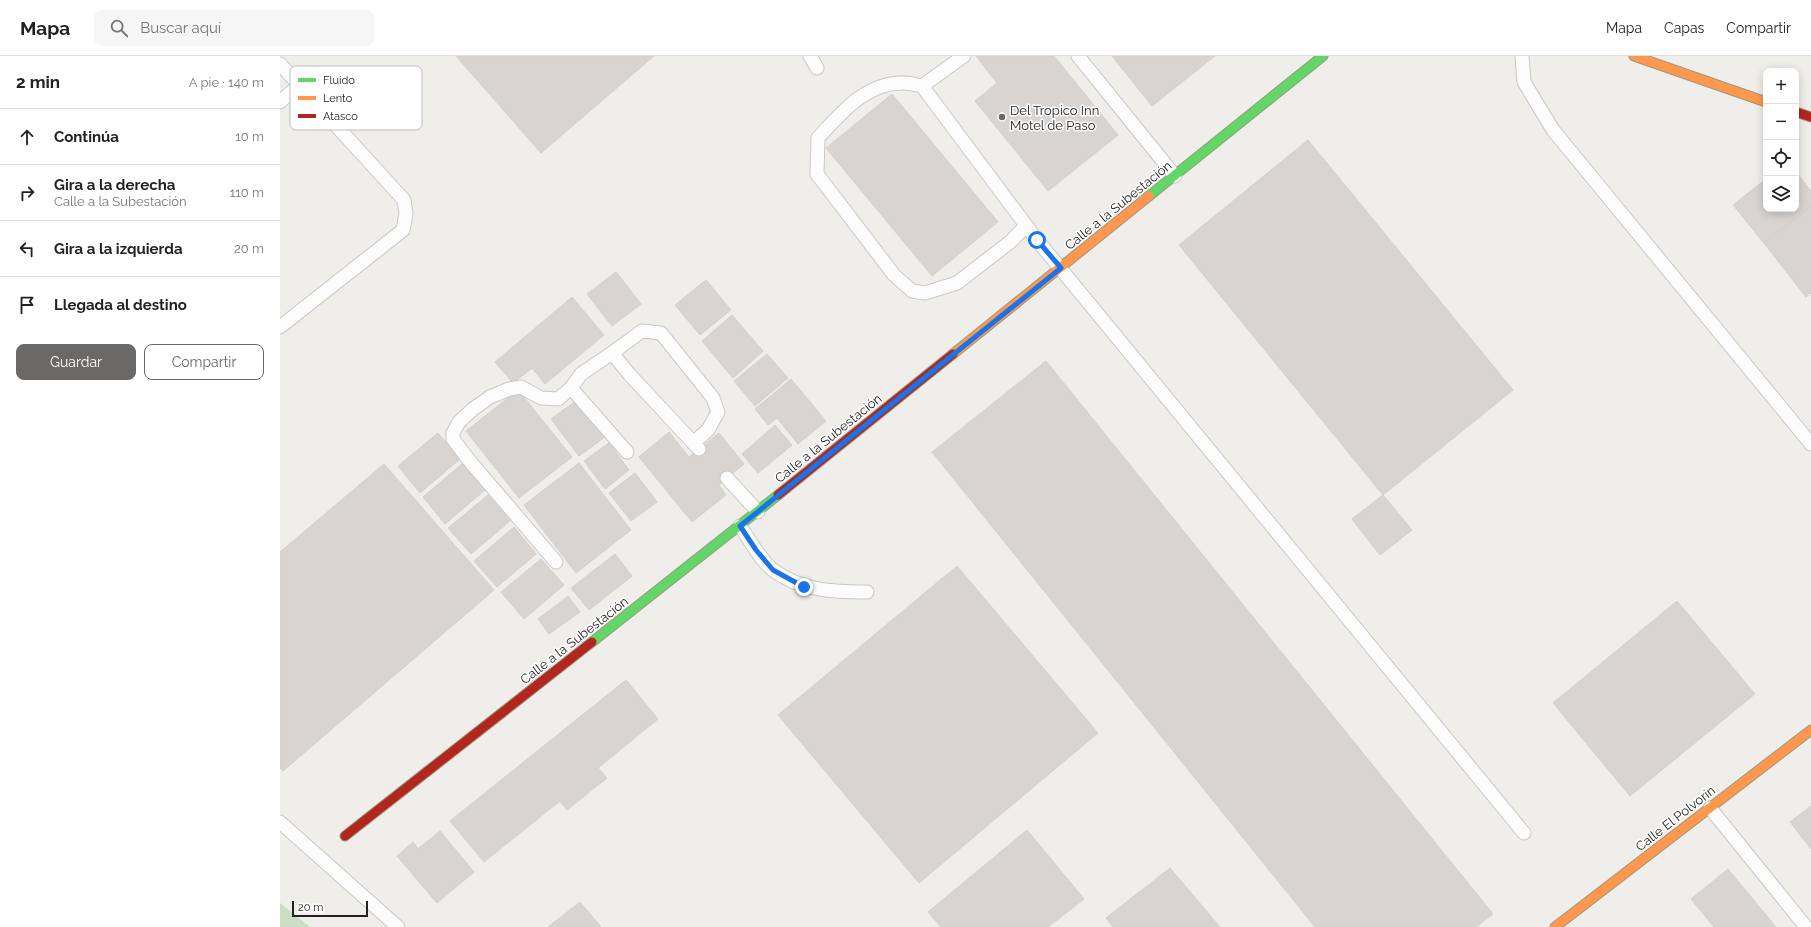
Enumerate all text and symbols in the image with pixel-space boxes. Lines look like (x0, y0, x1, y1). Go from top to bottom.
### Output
search box (94, 10, 374, 46)
text: Mapa (20, 17, 70, 39)
icon: search (108, 17, 130, 39)
text: Buscar aquí (140, 19, 221, 37)
text: Mapa (1606, 20, 1642, 36)
text: Capas (1664, 20, 1704, 36)
text: Compartir (1726, 20, 1791, 36)
legend (290, 66, 422, 130)
map controls (1763, 68, 1799, 212)
button: + (1763, 68, 1799, 104)
text: 2 min (16, 72, 60, 92)
text: Fluido (323, 74, 355, 87)
text: A pie · 140 m (189, 75, 264, 90)
text: Lento (323, 92, 353, 105)
place label: Del Tropico Inn Motel de Paso (1010, 103, 1099, 133)
button: − (1763, 104, 1799, 140)
text: Atasco (323, 110, 358, 123)
marker: Del Tropico Inn Motel de Paso (997, 112, 1007, 122)
icon: ahead (16, 126, 38, 148)
text: Continúa (54, 128, 119, 146)
text: 10 m (235, 129, 264, 144)
button: locate (1763, 140, 1799, 176)
street label: Calle a la Subestación (1062, 158, 1175, 253)
text: Gira a la derecha (54, 176, 175, 194)
button: layers (1763, 176, 1799, 212)
icon: right (16, 182, 38, 204)
text: 110 m (230, 185, 264, 200)
text: Calle a la Subestación (54, 194, 187, 209)
route start (1028, 231, 1046, 249)
icon: left (16, 238, 38, 260)
text: Gira a la izquierda (54, 240, 183, 258)
text: 20 m (234, 241, 264, 256)
icon: arrive (16, 294, 38, 316)
text: Llegada al destino (54, 296, 187, 314)
button: Guardar (16, 344, 136, 380)
button: Compartir (144, 344, 264, 380)
street label: Calle a la Subestación (772, 391, 885, 486)
route end (795, 578, 813, 596)
street label: Calle a la Subestación (517, 594, 631, 687)
street label: Calle El Polvorín (1633, 783, 1718, 854)
scale bar (292, 899, 368, 918)
text: 20 m (298, 901, 323, 914)

